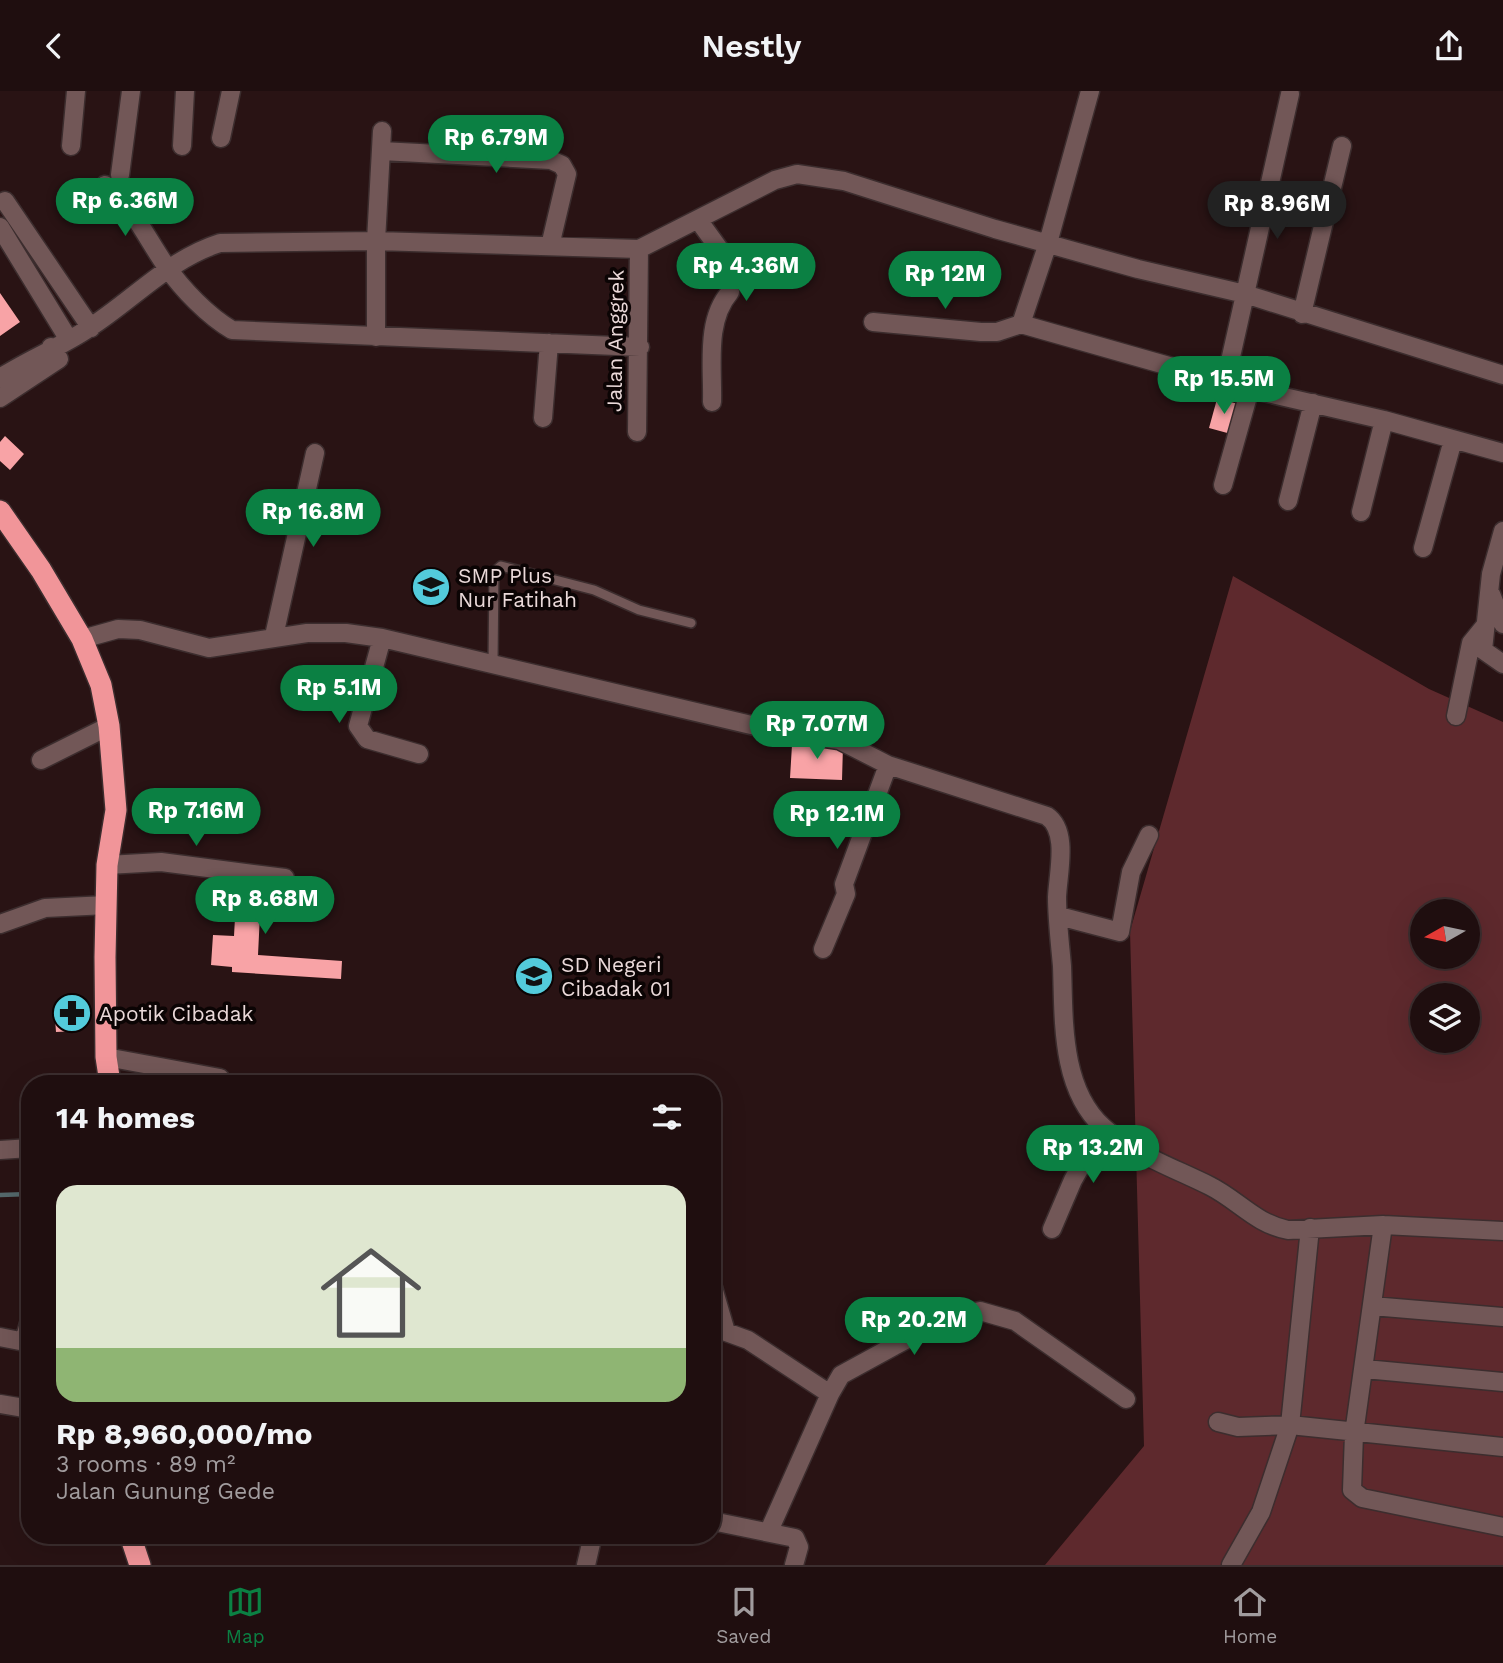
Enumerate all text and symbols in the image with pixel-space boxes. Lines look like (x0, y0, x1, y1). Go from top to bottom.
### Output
icon: back (35, 27, 73, 65)
text: Nestly (702, 27, 801, 65)
icon: share (1430, 27, 1468, 65)
pin: Rp 6.79M (424, 115, 568, 175)
text: Rp 6.79M (444, 124, 548, 151)
pin: Rp 6.36M (53, 179, 197, 238)
pin: Rp 8.96M (1205, 181, 1349, 241)
text: Rp 6.36M (72, 187, 178, 214)
text: Rp 8.96M (1223, 190, 1331, 217)
pin: Rp 4.36M (674, 243, 818, 303)
pin: Rp 12M (888, 251, 1002, 311)
text: Rp 4.36M (693, 252, 799, 279)
text: Rp 12M (904, 260, 986, 287)
street label: Jalan Anggrek (601, 269, 629, 412)
pin: Rp 15.5M (1152, 357, 1296, 416)
text: Rp 15.5M (1174, 365, 1274, 392)
pin: Rp 16.8M (241, 489, 385, 549)
text: Rp 16.8M (262, 498, 364, 525)
place label: SMP Plus Nur Fatihah (458, 563, 577, 612)
school or university icon: SMP Plus Nur Fatihah (410, 566, 452, 608)
pin: Rp 5.1M (274, 665, 404, 725)
text: Rp 5.1M (296, 674, 382, 701)
pin: Rp 7.07M (745, 701, 889, 761)
text: Rp 7.07M (766, 710, 868, 737)
pin: Rp 7.16M (124, 789, 268, 848)
pin: Rp 12.1M (765, 791, 909, 851)
text: Rp 7.16M (148, 797, 244, 824)
text: Rp 12.1M (789, 800, 885, 827)
pin: Rp 8.68M (193, 877, 337, 936)
text: Rp 8.68M (211, 885, 319, 912)
north arrow (1410, 899, 1480, 969)
map controls (1410, 899, 1480, 1053)
place label: SD Negeri Cibadak 01 (561, 952, 671, 1001)
school or university icon: SD Negeri Cibadak 01 (513, 955, 555, 997)
button: layers (1410, 983, 1480, 1053)
pharmacy icon: Apotik Cibadak (51, 992, 93, 1034)
place label: Apotik Cibadak (99, 1001, 254, 1026)
icon: filters (648, 1098, 686, 1136)
text: 14 homes (56, 1100, 195, 1135)
pin: Rp 13.2M (1021, 1125, 1165, 1185)
text: Rp 13.2M (1042, 1134, 1144, 1161)
icon: home (308, 1230, 434, 1356)
pin: Rp 20.2M (842, 1297, 986, 1357)
text: Rp 20.2M (861, 1306, 967, 1333)
text: Rp 8,960,000/mo (56, 1416, 312, 1451)
text: 3 rooms · 89 m² (56, 1451, 235, 1478)
text: Jalan Gunung Gede (56, 1478, 275, 1505)
tab: Map (226, 1583, 265, 1648)
tab: Saved (716, 1583, 771, 1648)
tab: Home (1223, 1583, 1277, 1648)

